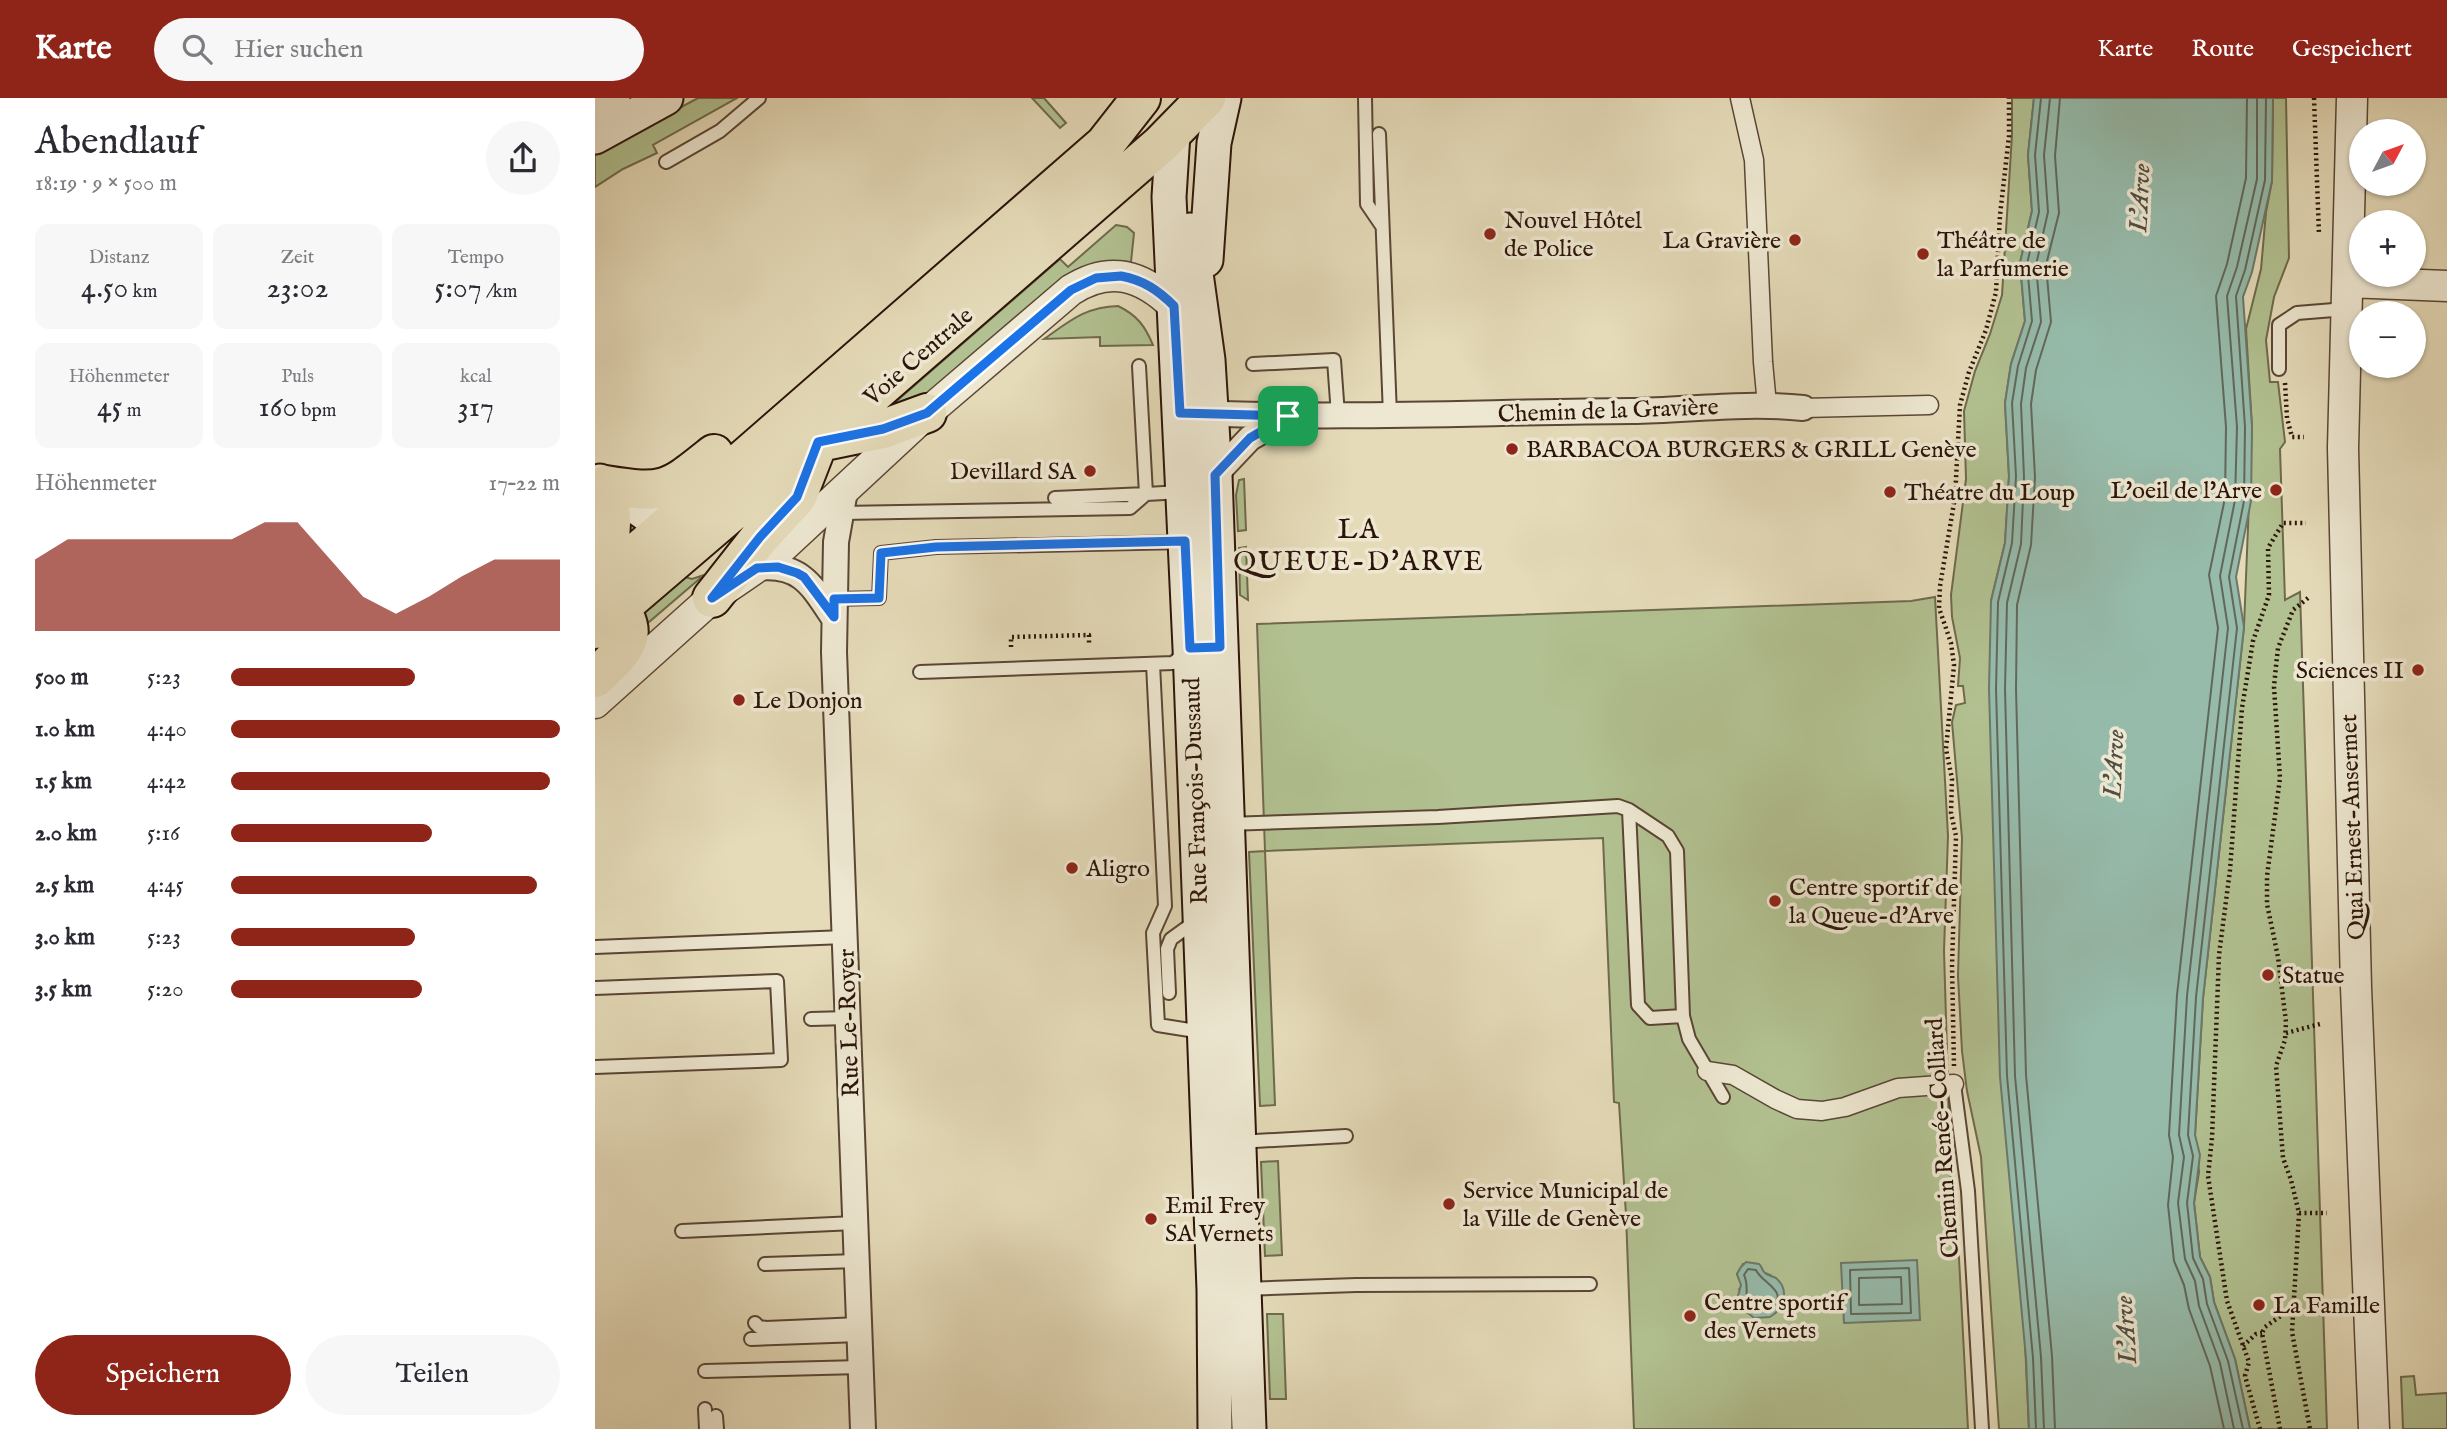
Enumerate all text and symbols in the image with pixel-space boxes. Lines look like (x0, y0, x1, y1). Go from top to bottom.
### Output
search box (154, 18, 644, 81)
text: Karte (35, 28, 112, 70)
icon: search (178, 30, 216, 68)
text: Hier suchen (234, 33, 363, 66)
text: Karte (2098, 34, 2153, 65)
text: Route (2191, 34, 2254, 65)
text: Gespeichert (2292, 34, 2412, 65)
text: Abendlauf (35, 119, 199, 167)
north arrow (2349, 119, 2425, 196)
map controls (2349, 119, 2426, 378)
button: share (486, 121, 560, 195)
water label: L'Arve (2122, 163, 2159, 234)
text: 18:19 · 9 × 500 m (35, 169, 177, 198)
place label: Nouvel Hôtel de Police (1504, 206, 1642, 265)
button: + (2349, 210, 2426, 287)
marker: Nouvel Hôtel de Police (1482, 226, 1498, 242)
place label: La Gravière (1663, 226, 1781, 257)
place label: Théâtre de la Parfumerie (1937, 226, 2069, 285)
marker: La Gravière (1787, 232, 1803, 248)
text: Distanz (89, 246, 150, 270)
text: Zeit (281, 246, 314, 270)
text: Tempo (448, 246, 504, 270)
marker: Théâtre de la Parfumerie (1915, 246, 1931, 262)
text: 4.50 (81, 270, 128, 308)
text: 23:02 (266, 270, 329, 308)
text: 5:07 (434, 270, 482, 308)
text: km (128, 280, 157, 304)
text: /km (482, 280, 517, 304)
street label: Voie Centrale (857, 301, 980, 414)
button: − (2349, 301, 2426, 378)
text: Höhenmeter (69, 365, 169, 389)
text: Puls (281, 365, 314, 389)
text: kcal (460, 365, 492, 389)
pin (1258, 386, 1318, 446)
text: 45 (97, 389, 122, 427)
text: 160 (259, 389, 297, 427)
text: 317 (458, 389, 494, 427)
street label: Chemin de la Gravière (1497, 392, 1719, 431)
icon: arrive (1269, 397, 1307, 435)
text: m (122, 399, 141, 423)
text: bpm (297, 399, 336, 423)
place label: BARBACOA BURGERS & GRILL Genève (1526, 435, 1976, 466)
marker: BARBACOA BURGERS & GRILL Genève (1504, 441, 1520, 457)
place label: Devillard SA (950, 457, 1077, 488)
marker: Devillard SA (1082, 463, 1098, 479)
text: Höhenmeter (35, 469, 157, 498)
text: 17–22 m (489, 469, 560, 498)
place label: L'oeil de l'Arve (2110, 476, 2262, 507)
place label: Théatre du Loup (1904, 478, 2075, 509)
marker: L'oeil de l'Arve (2268, 482, 2284, 498)
marker: Théatre du Loup (1882, 484, 1898, 500)
district label: LA QUEUE-D'ARVE (1233, 513, 1485, 580)
place label: Sciences II (2296, 656, 2404, 687)
marker: Sciences II (2410, 662, 2426, 678)
text: 500 m (35, 663, 89, 692)
text: 5:23 (147, 663, 181, 692)
street label: Rue François-Dussaud (1177, 677, 1216, 905)
place label: Le Donjon (753, 686, 863, 717)
marker: Le Donjon (731, 692, 747, 708)
street label: Quai Ernest-Ansermet (2334, 713, 2373, 941)
text: 1.0 km (35, 715, 95, 744)
text: 4:40 (147, 715, 187, 744)
water label: L'Arve (2096, 729, 2133, 800)
text: 1.5 km (35, 767, 92, 796)
text: 4:42 (147, 767, 186, 796)
text: 2.0 km (35, 819, 97, 848)
text: 5:16 (147, 819, 180, 848)
place label: Aligro (1085, 854, 1150, 885)
marker: Aligro (1064, 860, 1080, 876)
text: 2.5 km (35, 871, 94, 900)
text: 4:45 (147, 871, 184, 900)
place label: Centre sportif de la Queue-d'Arve (1789, 873, 1959, 932)
marker: Centre sportif de la Queue-d'Arve (1767, 893, 1783, 909)
text: 3.0 km (35, 923, 95, 952)
text: 5:23 (147, 923, 181, 952)
street label: Rue Le-Royer (831, 948, 868, 1098)
place label: Statue (2282, 961, 2345, 992)
marker: Statue (2260, 967, 2276, 983)
text: 3.5 km (35, 975, 92, 1004)
text: 5:20 (147, 975, 184, 1004)
street label: Chemin Renée-Colliard (1920, 1017, 1967, 1259)
place label: Service Municipal de la Ville de Genève (1463, 1176, 1668, 1235)
place label: Emil Frey SA Vernets (1165, 1191, 1274, 1250)
marker: Service Municipal de la Ville de Genève (1441, 1196, 1457, 1212)
marker: Emil Frey SA Vernets (1143, 1211, 1159, 1227)
place label: Centre sportif des Vernets (1704, 1288, 1849, 1347)
place label: La Famille (2273, 1291, 2380, 1322)
water label: L'Arve (2108, 1294, 2145, 1366)
marker: La Famille (2251, 1297, 2267, 1313)
marker: Centre sportif des Vernets (1682, 1308, 1698, 1324)
button: Speichern (35, 1335, 291, 1415)
button: Teilen (305, 1335, 560, 1415)

